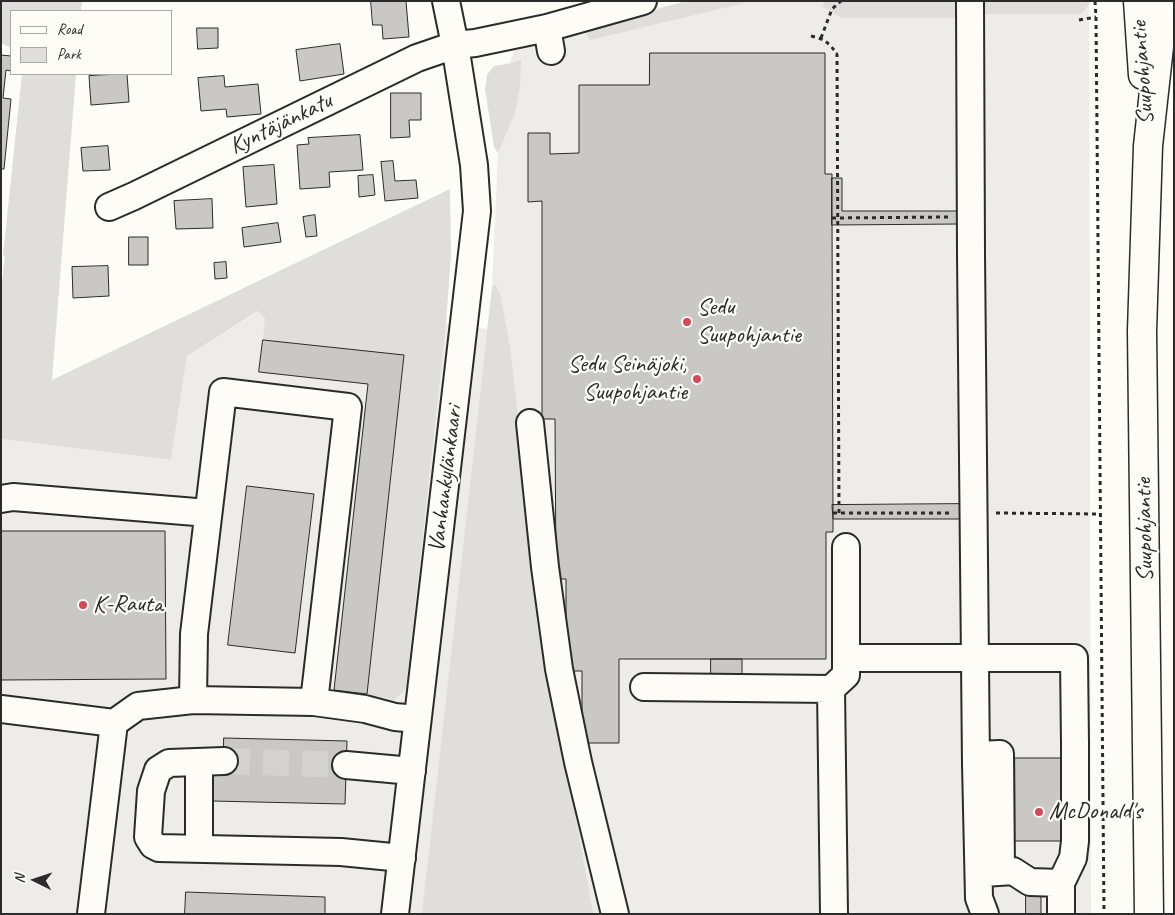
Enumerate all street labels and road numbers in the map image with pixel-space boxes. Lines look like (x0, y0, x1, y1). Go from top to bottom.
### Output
street label: Suupohjantie (1125, 20, 1161, 126)
street label: Kyntäjänkatu (225, 87, 337, 161)
street label: Vanhankylänkaari (423, 404, 469, 554)
street label: Suupohjantie (1130, 478, 1160, 582)

